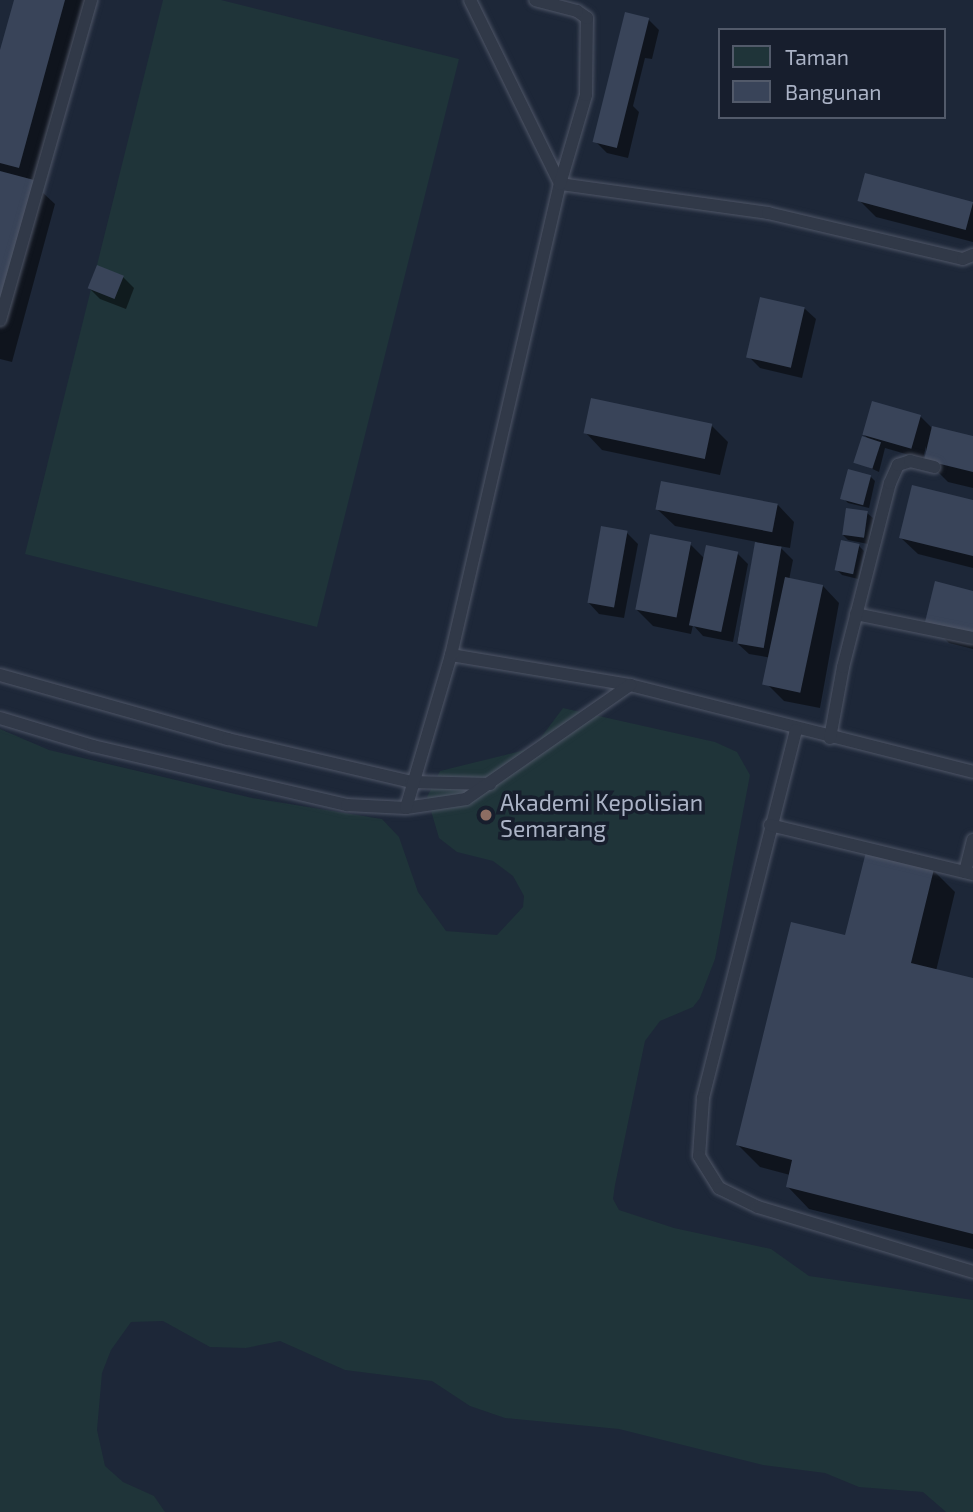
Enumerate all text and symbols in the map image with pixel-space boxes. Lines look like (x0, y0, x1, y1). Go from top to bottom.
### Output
legend (718, 28, 945, 119)
text: Taman (785, 44, 849, 69)
text: Bangunan (785, 79, 881, 104)
place label: Akademi Kepolisian Semarang (500, 788, 703, 842)
marker: Akademi Kepolisian Semarang (478, 807, 494, 823)

